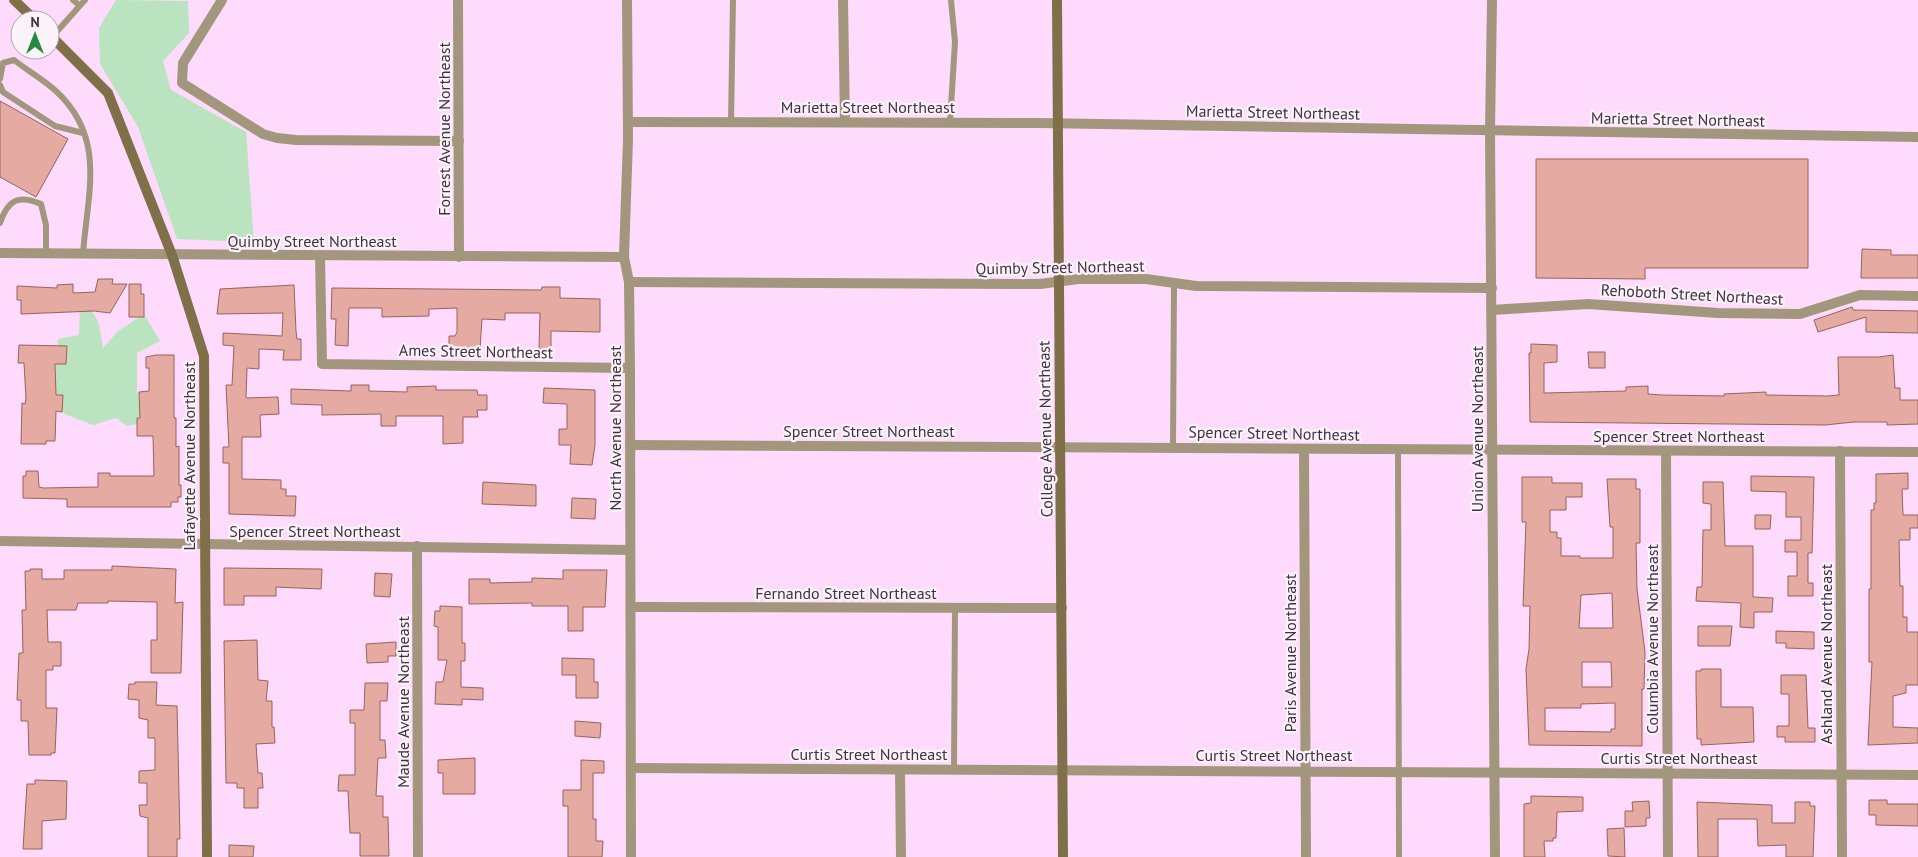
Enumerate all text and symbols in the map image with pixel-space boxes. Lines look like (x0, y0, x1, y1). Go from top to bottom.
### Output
north arrow (10, 10, 60, 60)
text: N (30, 13, 40, 31)
street label: Forrest Avenue Northeast (434, 42, 454, 216)
street label: Marietta Street Northeast (781, 97, 956, 117)
street label: Marietta Street Northeast (1186, 100, 1361, 124)
street label: Marietta Street Northeast (1591, 107, 1766, 131)
street label: Quimby Street Northeast (227, 231, 397, 251)
street label: Quimby Street Northeast (975, 256, 1145, 278)
street label: Rehoboth Street Northeast (1600, 279, 1784, 309)
street label: Ames Street Northeast (399, 340, 554, 362)
street label: College Avenue Northeast (1033, 340, 1057, 518)
street label: North Avenue Northeast (605, 345, 625, 511)
street label: Union Avenue Northeast (1467, 345, 1487, 512)
street label: Lafayette Avenue Northeast (179, 361, 199, 550)
street label: Spencer Street Northeast (783, 421, 955, 441)
street label: Spencer Street Northeast (1188, 422, 1360, 445)
street label: Spencer Street Northeast (1593, 426, 1765, 446)
street label: Spencer Street Northeast (229, 521, 401, 541)
street label: Columbia Avenue Northeast (1642, 543, 1662, 734)
street label: Ashland Avenue Northeast (1816, 563, 1836, 744)
street label: Paris Avenue Northeast (1280, 573, 1300, 732)
street label: Fernando Street Northeast (755, 583, 937, 603)
street label: Maude Avenue Northeast (393, 616, 413, 788)
street label: Curtis Street Northeast (791, 744, 948, 764)
street label: Curtis Street Northeast (1196, 745, 1353, 765)
street label: Curtis Street Northeast (1601, 748, 1758, 768)

